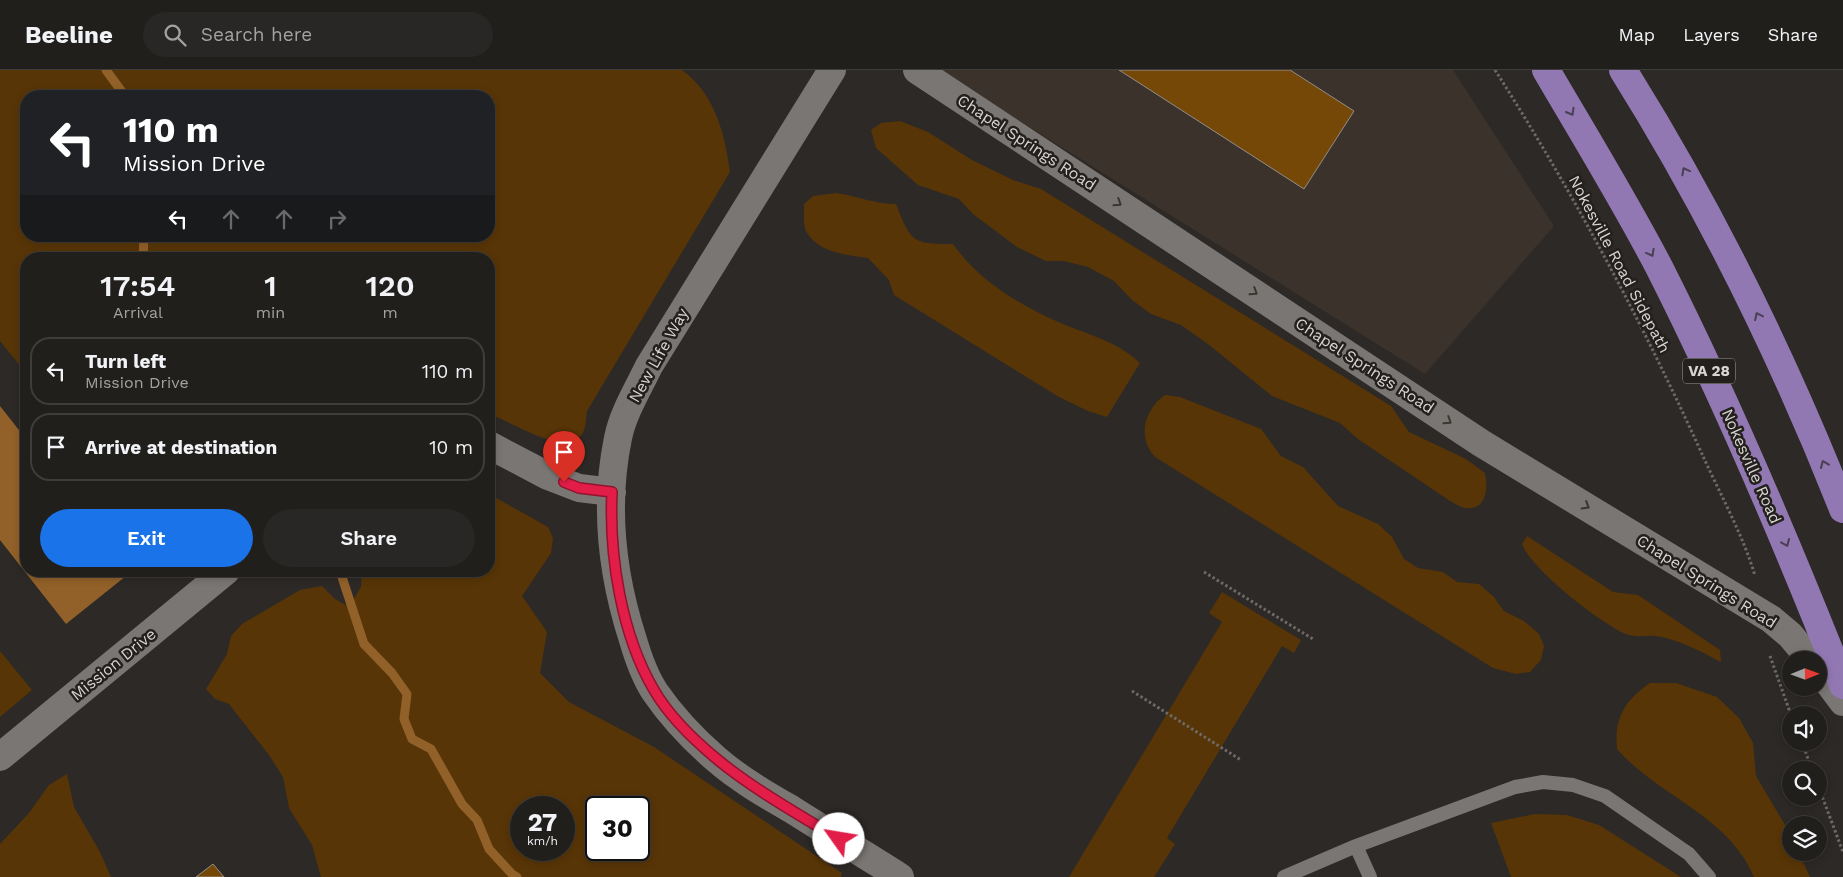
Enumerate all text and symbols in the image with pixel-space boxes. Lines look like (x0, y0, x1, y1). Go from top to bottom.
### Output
search box (143, 12, 493, 57)
text: Beeline (25, 21, 113, 49)
icon: search (161, 21, 189, 49)
text: Search here (201, 23, 312, 46)
text: Map (1618, 24, 1655, 45)
text: Layers (1683, 24, 1740, 45)
text: Share (1768, 24, 1818, 45)
street label: Chapel Springs Road (954, 91, 1100, 194)
one-way arrow (1564, 107, 1574, 116)
text: 110 m (123, 109, 219, 151)
icon: left (40, 110, 105, 175)
text: Mission Drive (123, 151, 266, 176)
one-way arrow (1681, 168, 1691, 177)
street label: Nokesville Road Sidepath (1565, 172, 1674, 356)
one-way arrow (1113, 197, 1122, 206)
icon: left (164, 205, 192, 233)
icon: ahead (217, 205, 245, 233)
icon: ahead (270, 205, 298, 233)
icon: right (323, 205, 351, 233)
one-way arrow (1645, 248, 1655, 257)
text: 17:54 (100, 268, 176, 303)
text: 1 (264, 268, 277, 303)
text: 120 (365, 268, 415, 303)
one-way arrow (1249, 286, 1258, 296)
text: Arrival (113, 303, 163, 322)
text: min (256, 303, 285, 322)
text: m (382, 303, 398, 322)
street label: New Life Way (625, 304, 693, 406)
one-way arrow (1754, 312, 1764, 321)
street label: Chapel Springs Road (1292, 314, 1438, 417)
text: Turn left (85, 350, 166, 373)
icon: left (42, 357, 70, 385)
road number: VA 28 (1683, 358, 1735, 384)
text: 110 m (422, 360, 473, 383)
text: Mission Drive (85, 373, 189, 392)
street label: Nokesville Road (1718, 406, 1785, 527)
one-way arrow (1443, 414, 1452, 424)
pin (543, 431, 585, 482)
icon: arrive (42, 433, 70, 461)
text: Arrive at destination (85, 436, 277, 459)
text: 10 m (429, 436, 473, 459)
icon: arrive (550, 438, 578, 466)
one-way arrow (1820, 461, 1830, 469)
one-way arrow (1581, 499, 1590, 509)
button: Exit (40, 509, 253, 567)
button: Share (263, 509, 475, 567)
street label: Chapel Springs Road (1633, 531, 1780, 632)
one-way arrow (1780, 538, 1791, 547)
street label: Mission Drive (67, 624, 160, 704)
north arrow (1782, 651, 1828, 696)
map controls (1782, 651, 1827, 861)
button: sound (1782, 706, 1827, 751)
button: search (1782, 761, 1827, 806)
speed limit sign: 30 (585, 796, 650, 861)
text: 27 (528, 808, 557, 837)
position arrow (812, 812, 864, 864)
button: layers (1782, 816, 1827, 861)
text: km/h (527, 834, 558, 848)

